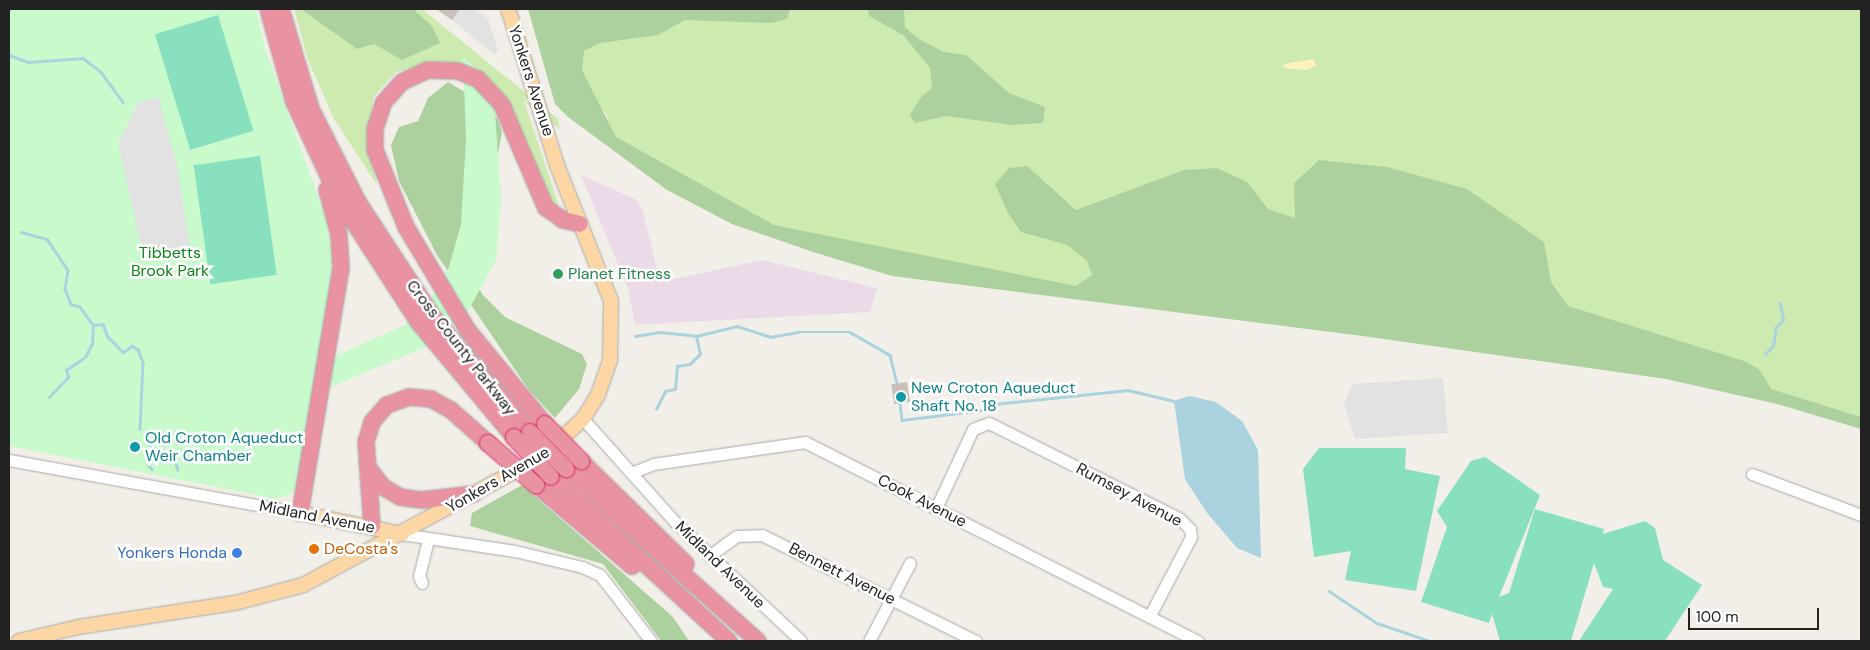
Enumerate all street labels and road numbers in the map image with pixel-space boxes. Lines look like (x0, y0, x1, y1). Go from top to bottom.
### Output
street label: Yonkers Avenue (504, 23, 558, 139)
street label: Cross County Parkway (402, 276, 520, 420)
street label: Yonkers Avenue (443, 443, 553, 517)
street label: Rumsey Avenue (1073, 459, 1185, 531)
street label: Cook Avenue (874, 470, 970, 532)
street label: Midland Avenue (258, 496, 376, 538)
street label: Midland Avenue (671, 517, 769, 613)
street label: Bennett Avenue (785, 539, 899, 609)

